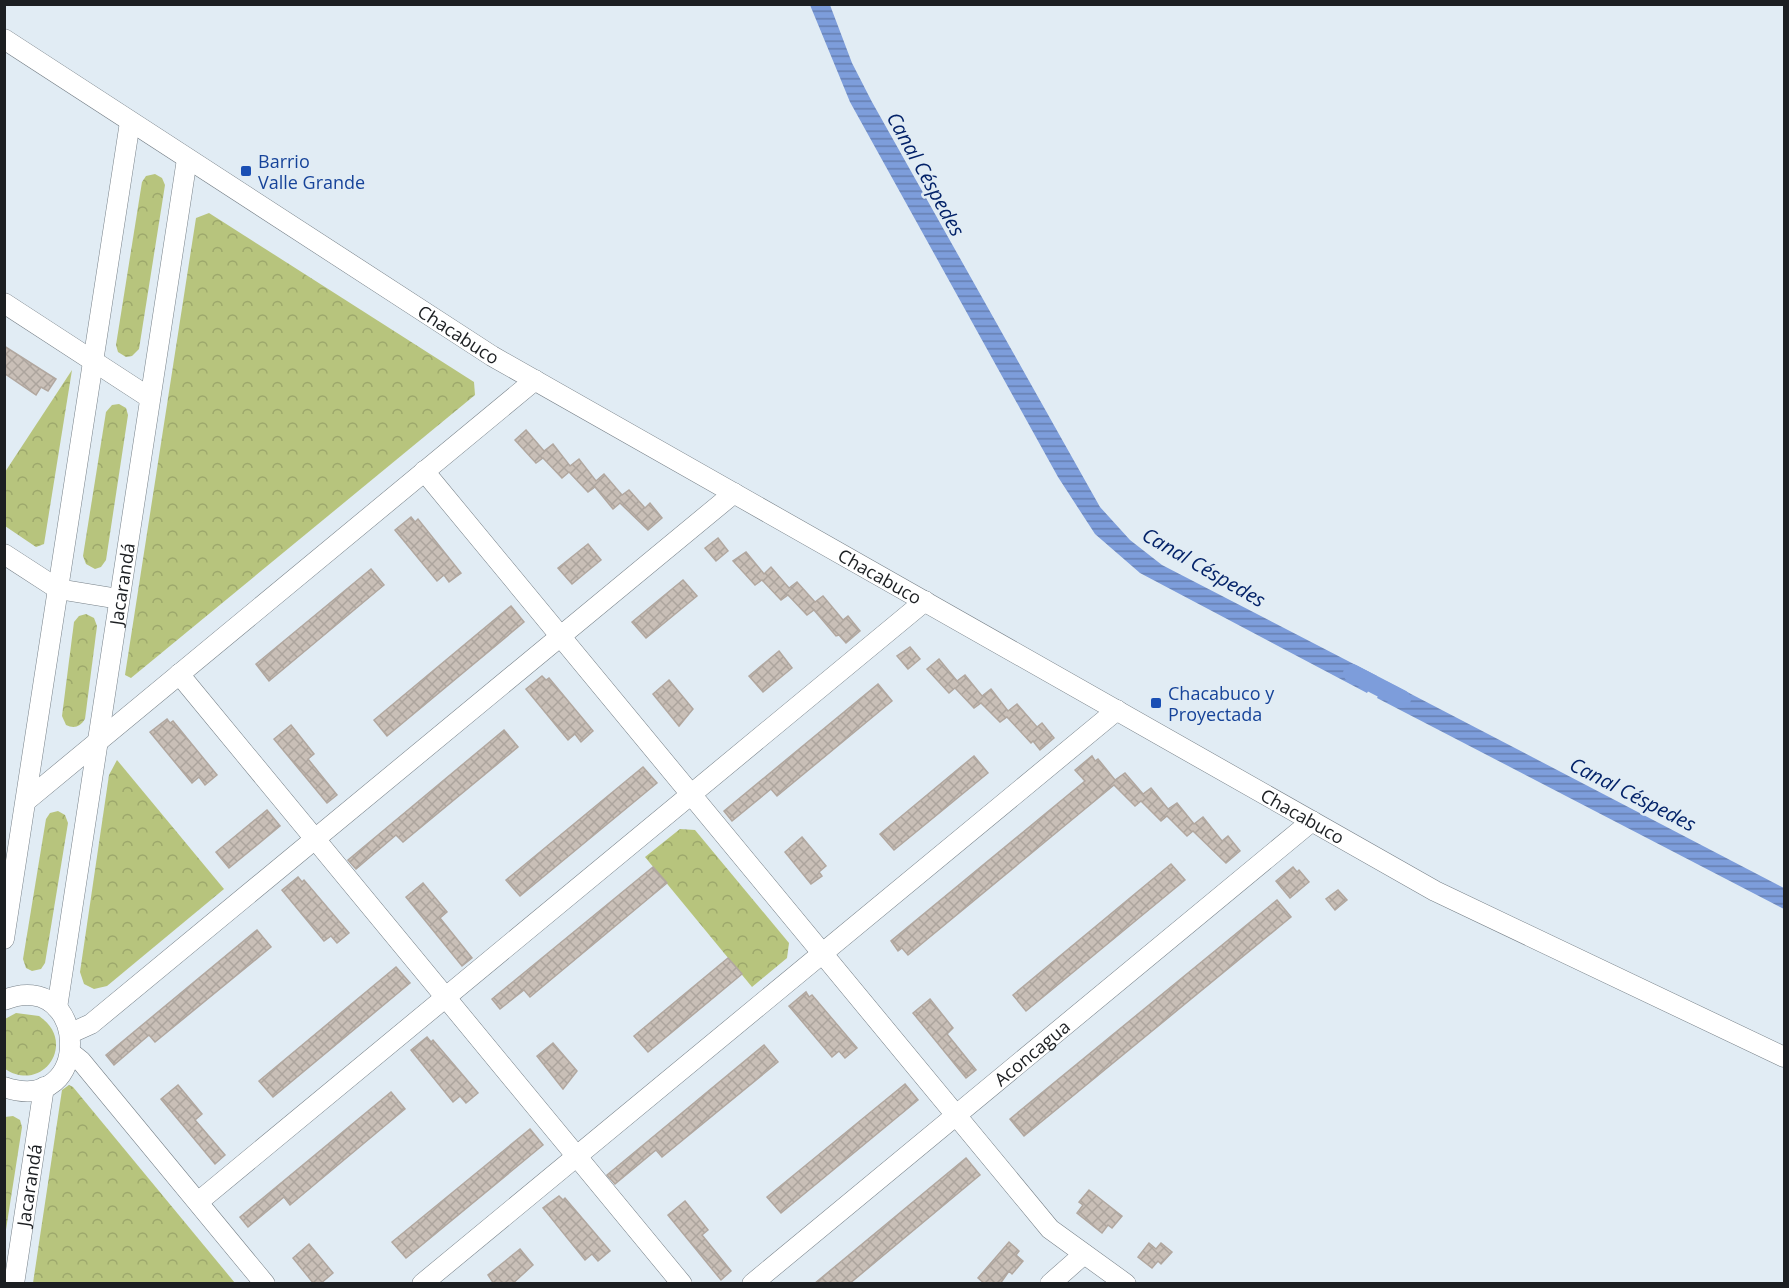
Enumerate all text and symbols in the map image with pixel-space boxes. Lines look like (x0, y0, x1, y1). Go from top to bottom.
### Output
water label: Canal Céspedes (881, 107, 971, 241)
place label: Barrio Valle Grande (258, 149, 365, 194)
marker: Barrio Valle Grande (239, 164, 253, 178)
street label: Chacabuco (413, 299, 503, 370)
water label: Canal Céspedes (1137, 521, 1271, 613)
street label: Jacarandá (103, 541, 140, 629)
street label: Chacabuco (834, 543, 926, 609)
place label: Chacabuco y Proyectada (1168, 681, 1275, 726)
marker: Chacabuco y Proyectada (1149, 696, 1163, 710)
water label: Canal Céspedes (1565, 751, 1701, 838)
street label: Chacabuco (1257, 783, 1349, 849)
street label: Aconcagua (989, 1014, 1075, 1091)
street label: Jacarandá (11, 1142, 47, 1230)

